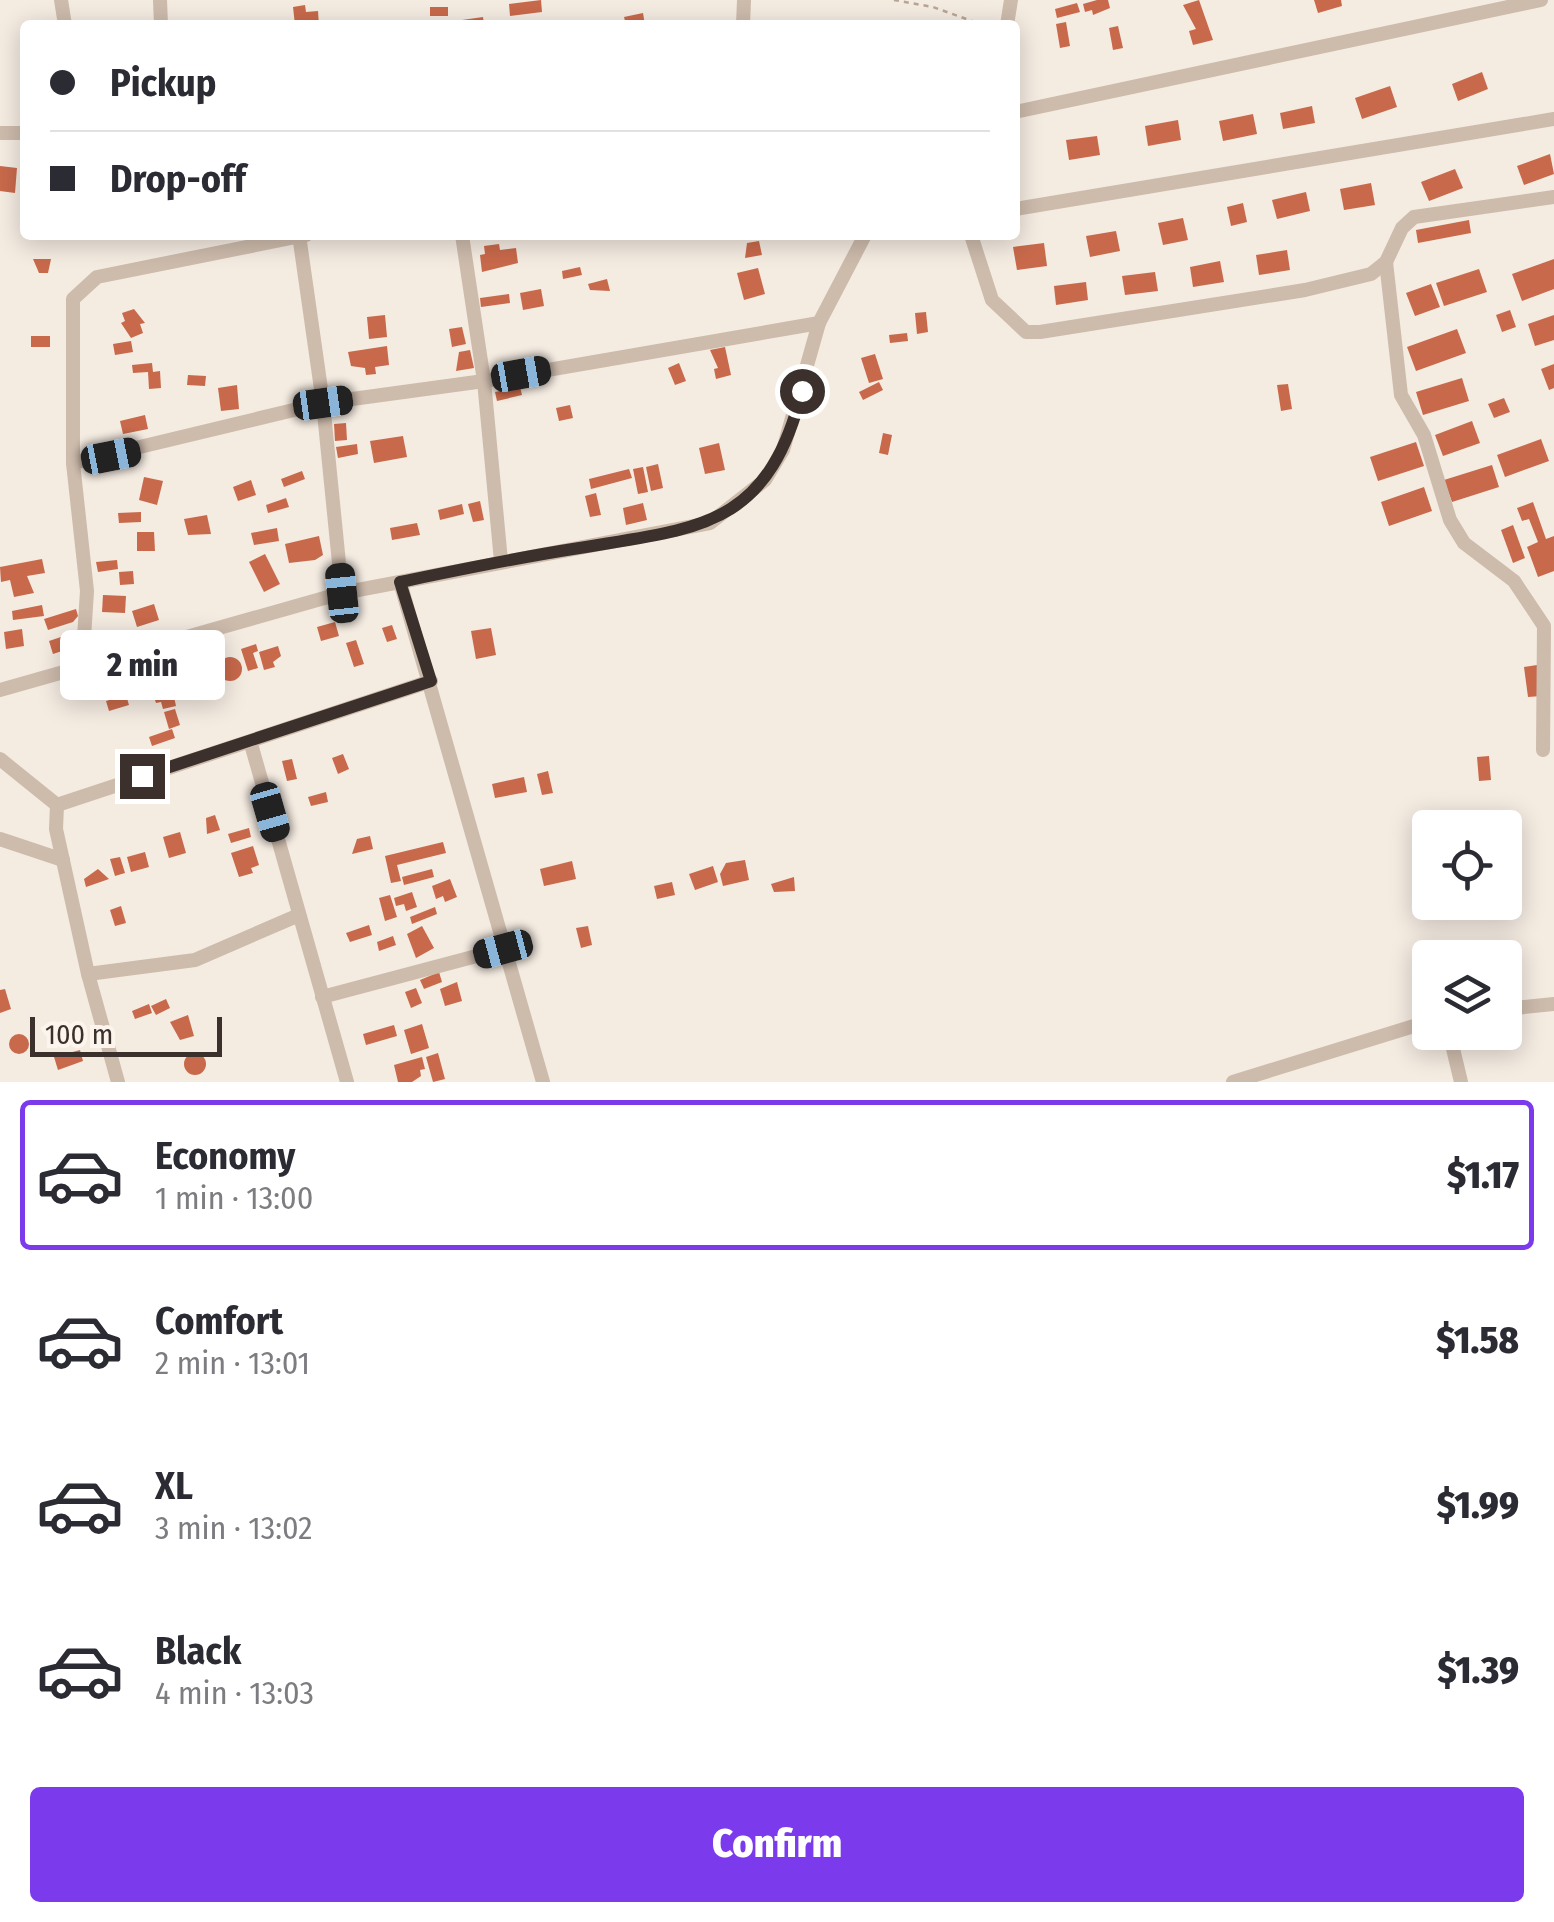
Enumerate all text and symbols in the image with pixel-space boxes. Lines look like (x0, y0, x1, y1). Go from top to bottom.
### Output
text: Pickup (110, 60, 216, 106)
text: Drop-off (110, 156, 246, 202)
car (489, 354, 553, 394)
route start (780, 369, 825, 414)
car (291, 384, 355, 422)
car (79, 436, 143, 476)
car (324, 562, 360, 624)
callout: 2 min (59, 631, 224, 701)
text: 2 min (107, 646, 178, 684)
route end (120, 754, 165, 799)
car (247, 779, 293, 845)
map controls (1412, 810, 1522, 1050)
button: locate (1412, 810, 1522, 920)
car (470, 927, 536, 971)
button: layers (1412, 940, 1522, 1050)
scale bar (30, 1012, 222, 1056)
text: 100 m (45, 1018, 113, 1051)
icon: car (35, 1130, 125, 1220)
text: Economy (155, 1133, 295, 1179)
text: $1.17 (1447, 1152, 1519, 1198)
text: 1 min · 13:00 (155, 1179, 313, 1217)
icon: car (35, 1295, 125, 1385)
text: Comfort (155, 1298, 283, 1344)
text: $1.58 (1436, 1317, 1519, 1363)
text: 2 min · 13:01 (155, 1344, 310, 1382)
icon: car (35, 1460, 125, 1550)
text: XL (155, 1463, 193, 1509)
text: $1.99 (1437, 1482, 1519, 1528)
text: 3 min · 13:02 (155, 1509, 312, 1547)
icon: car (35, 1625, 125, 1715)
text: Black (155, 1628, 241, 1674)
text: $1.39 (1437, 1647, 1519, 1693)
text: 4 min · 13:03 (155, 1674, 314, 1712)
button: Confirm (30, 1787, 1524, 1902)

